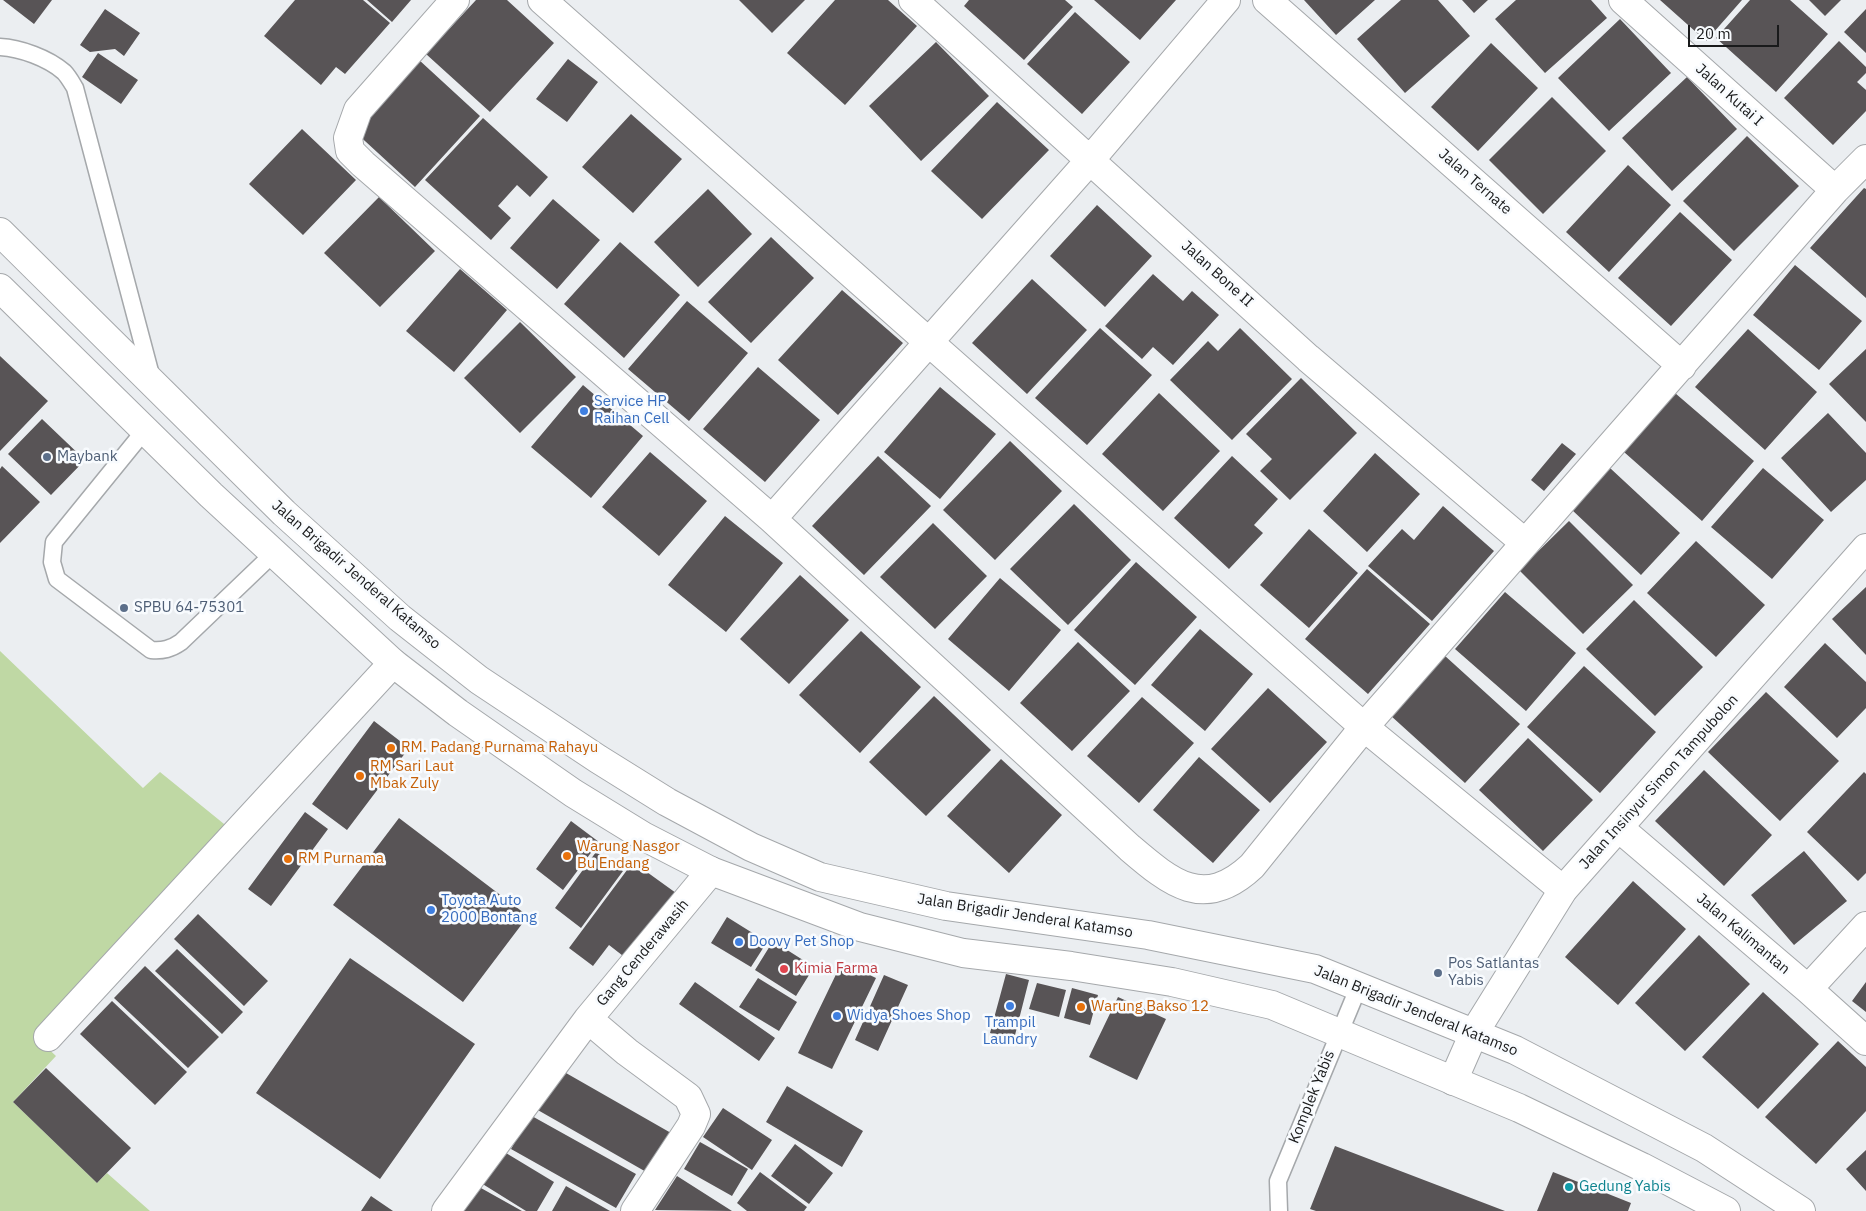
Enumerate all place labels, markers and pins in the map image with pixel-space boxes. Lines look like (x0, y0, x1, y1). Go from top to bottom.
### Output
place label: Service HP Raihan Cell (594, 393, 669, 428)
marker: Service HP Raihan Cell (578, 405, 590, 417)
place label: Maybank (57, 448, 118, 466)
marker: Maybank (41, 451, 53, 463)
place label: SPBU 64-75301 (134, 599, 244, 617)
marker: SPBU 64-75301 (118, 602, 130, 614)
place label: RM. Padang Purnama Rahayu (401, 739, 598, 757)
marker: RM. Padang Purnama Rahayu (385, 742, 397, 754)
place label: RM Sari Laut Mbak Zuly (370, 758, 454, 793)
marker: RM Sari Laut Mbak Zuly (354, 770, 366, 782)
place label: Warung Nasgor Bu Endang (577, 838, 680, 873)
place label: RM Purnama (298, 850, 384, 868)
marker: Warung Nasgor Bu Endang (561, 850, 573, 862)
marker: RM Purnama (282, 853, 294, 865)
place label: Toyota Auto 2000 Bontang (441, 892, 537, 927)
marker: Toyota Auto 2000 Bontang (425, 904, 437, 916)
place label: Doovy Pet Shop (749, 933, 854, 951)
marker: Doovy Pet Shop (733, 936, 745, 948)
place label: Pos Satlantas Yabis (1448, 955, 1539, 990)
place label: Kimia Farma (794, 960, 878, 978)
marker: Kimia Farma (778, 963, 790, 975)
marker: Pos Satlantas Yabis (1432, 967, 1444, 979)
place label: Warung Bakso 12 (1091, 998, 1209, 1016)
marker: Trampil Laundry (1004, 1000, 1016, 1012)
marker: Warung Bakso 12 (1075, 1001, 1087, 1013)
place label: Widya Shoes Shop (847, 1007, 971, 1025)
marker: Widya Shoes Shop (831, 1010, 843, 1022)
place label: Trampil Laundry (983, 1014, 1037, 1049)
place label: Gedung Yabis (1579, 1178, 1671, 1196)
marker: Gedung Yabis (1563, 1181, 1575, 1193)

